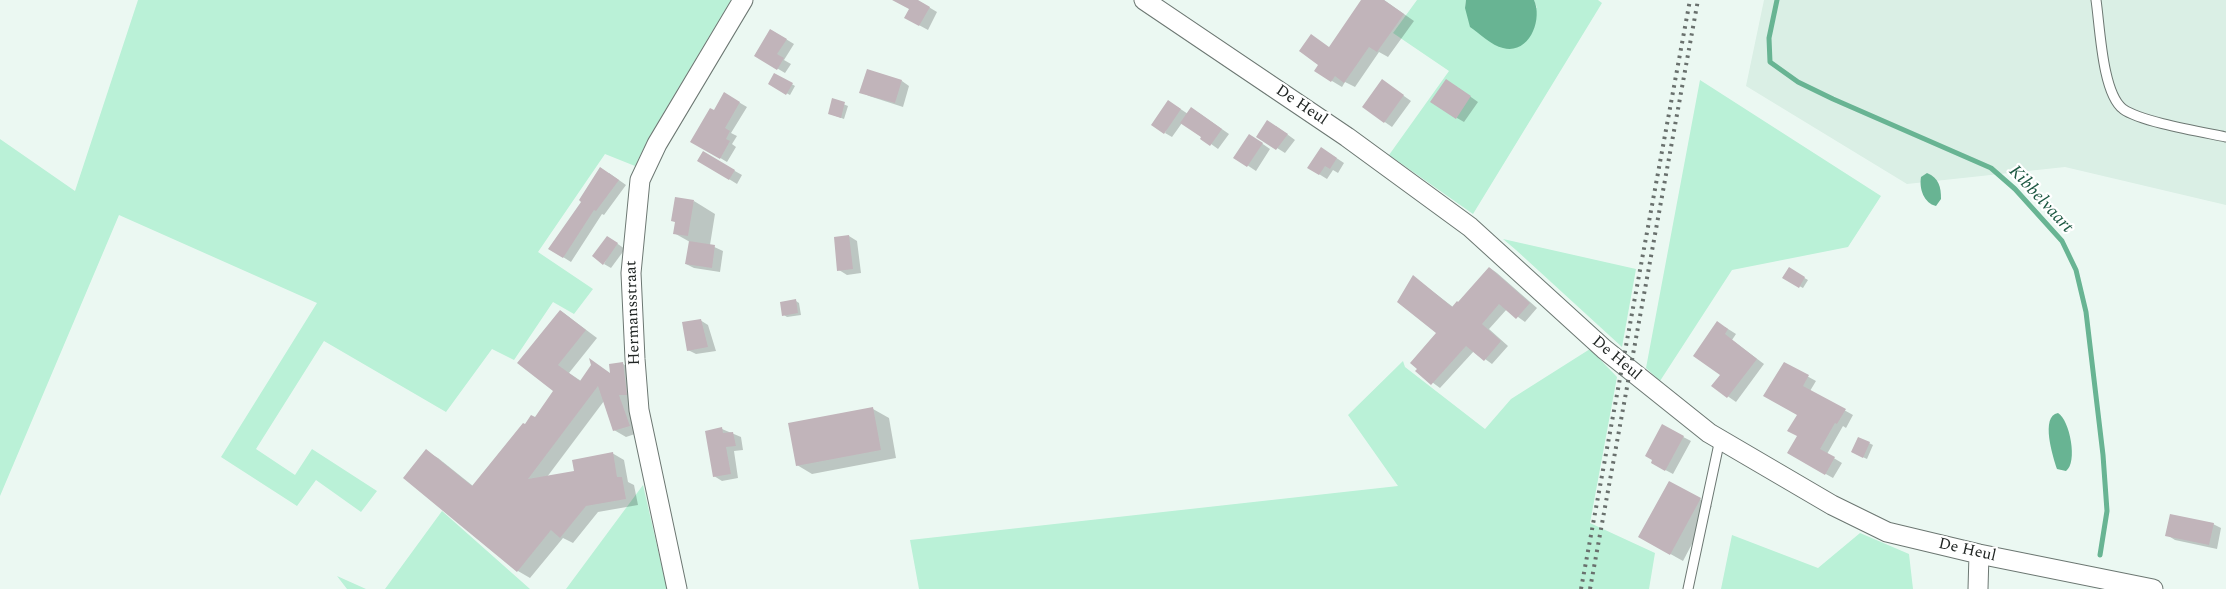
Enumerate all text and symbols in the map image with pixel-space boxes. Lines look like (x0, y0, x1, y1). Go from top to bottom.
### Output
street label: De Heul (1271, 82, 1331, 130)
water label: Kibbelvaart (2003, 162, 2077, 238)
street label: Hermansstraat (623, 260, 645, 366)
street label: De Heul (1587, 333, 1645, 385)
street label: De Heul (1936, 535, 1998, 567)

